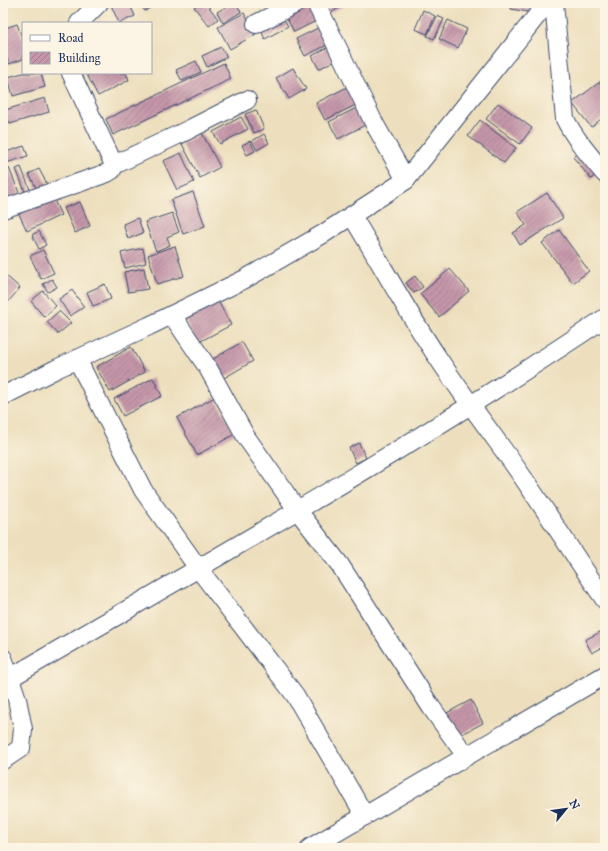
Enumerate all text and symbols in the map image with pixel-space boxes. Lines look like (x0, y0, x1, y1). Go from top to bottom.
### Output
legend (22, 22, 152, 74)
text: Road (58, 31, 84, 45)
text: Building (58, 51, 101, 66)
north arrow (546, 789, 586, 829)
text: N (566, 797, 583, 812)

